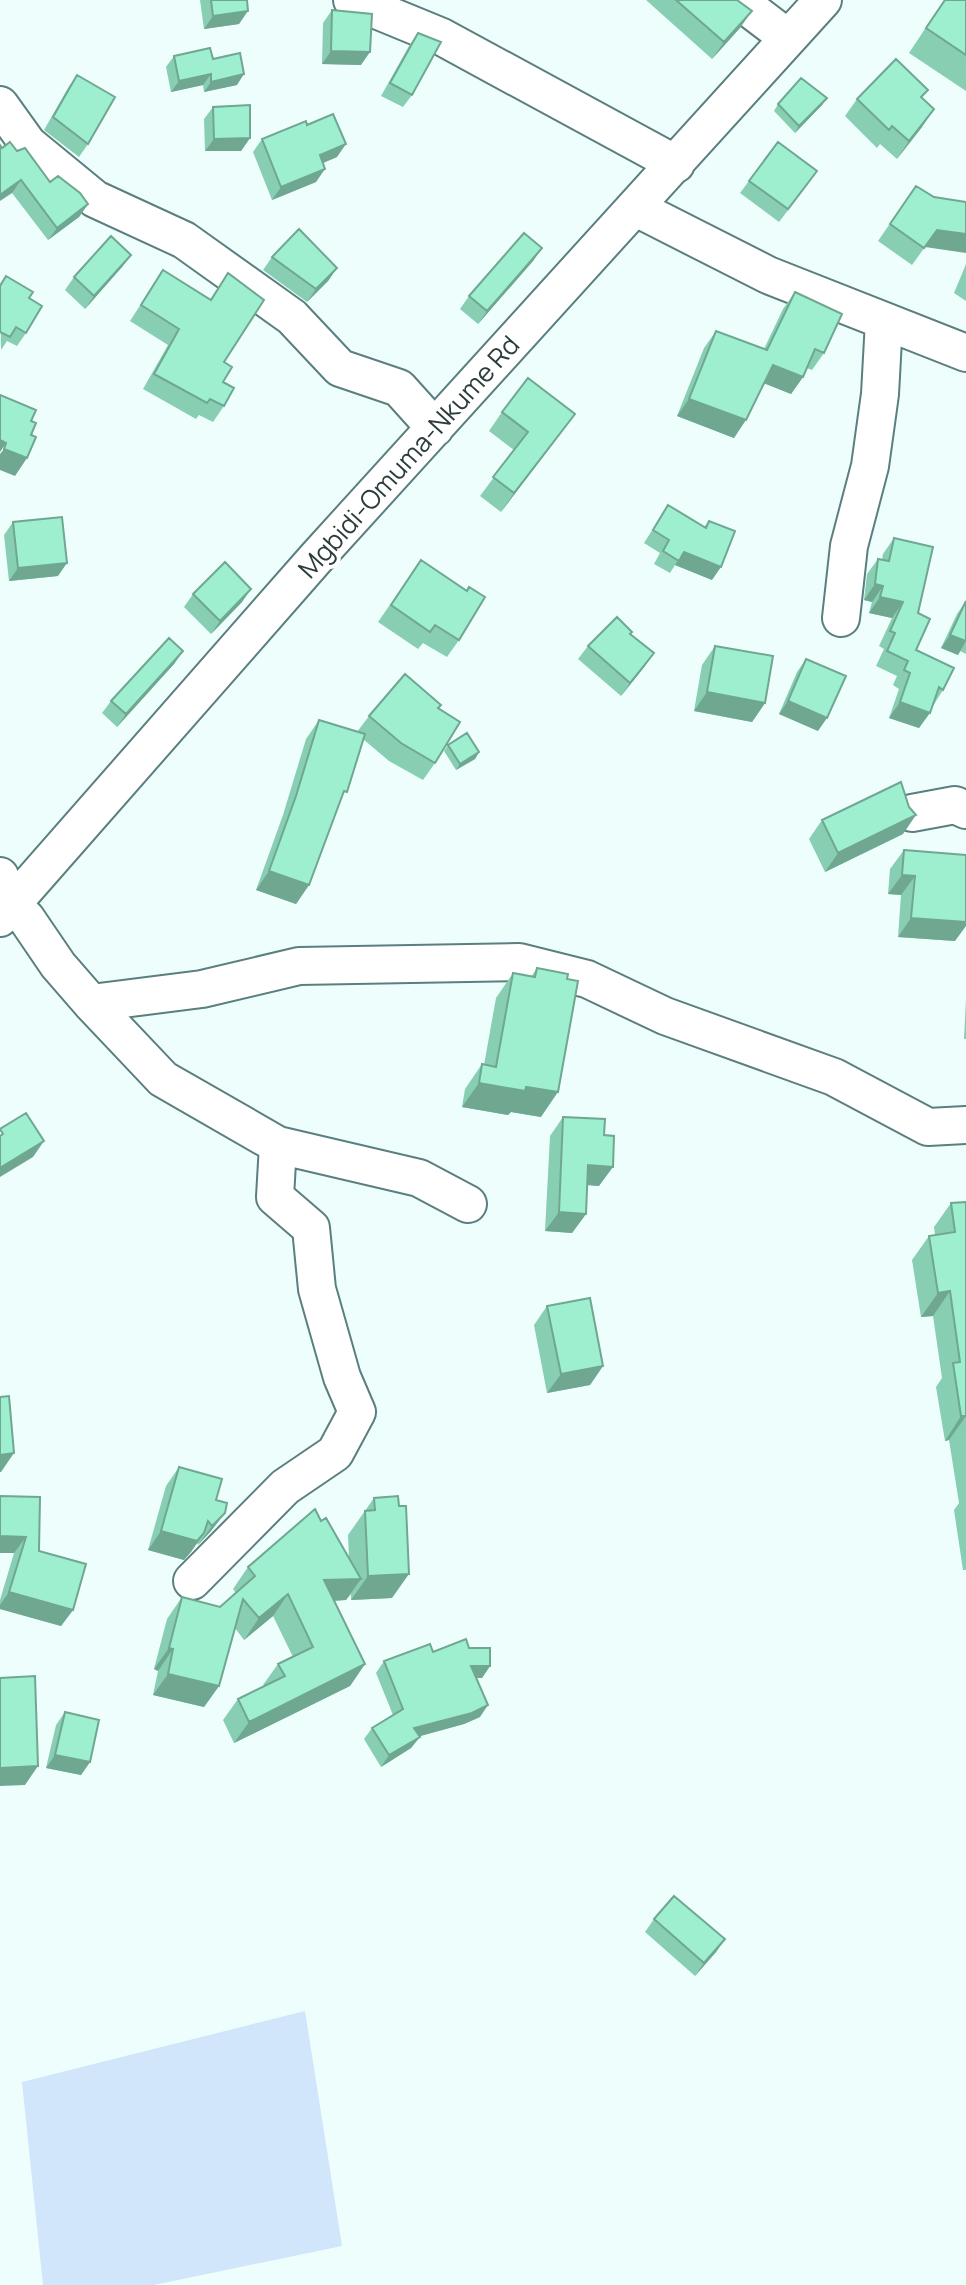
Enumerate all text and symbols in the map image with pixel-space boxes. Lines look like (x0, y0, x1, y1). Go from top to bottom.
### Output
street label: Mgbidi-Omuma-Nkume Rd (289, 327, 527, 585)

